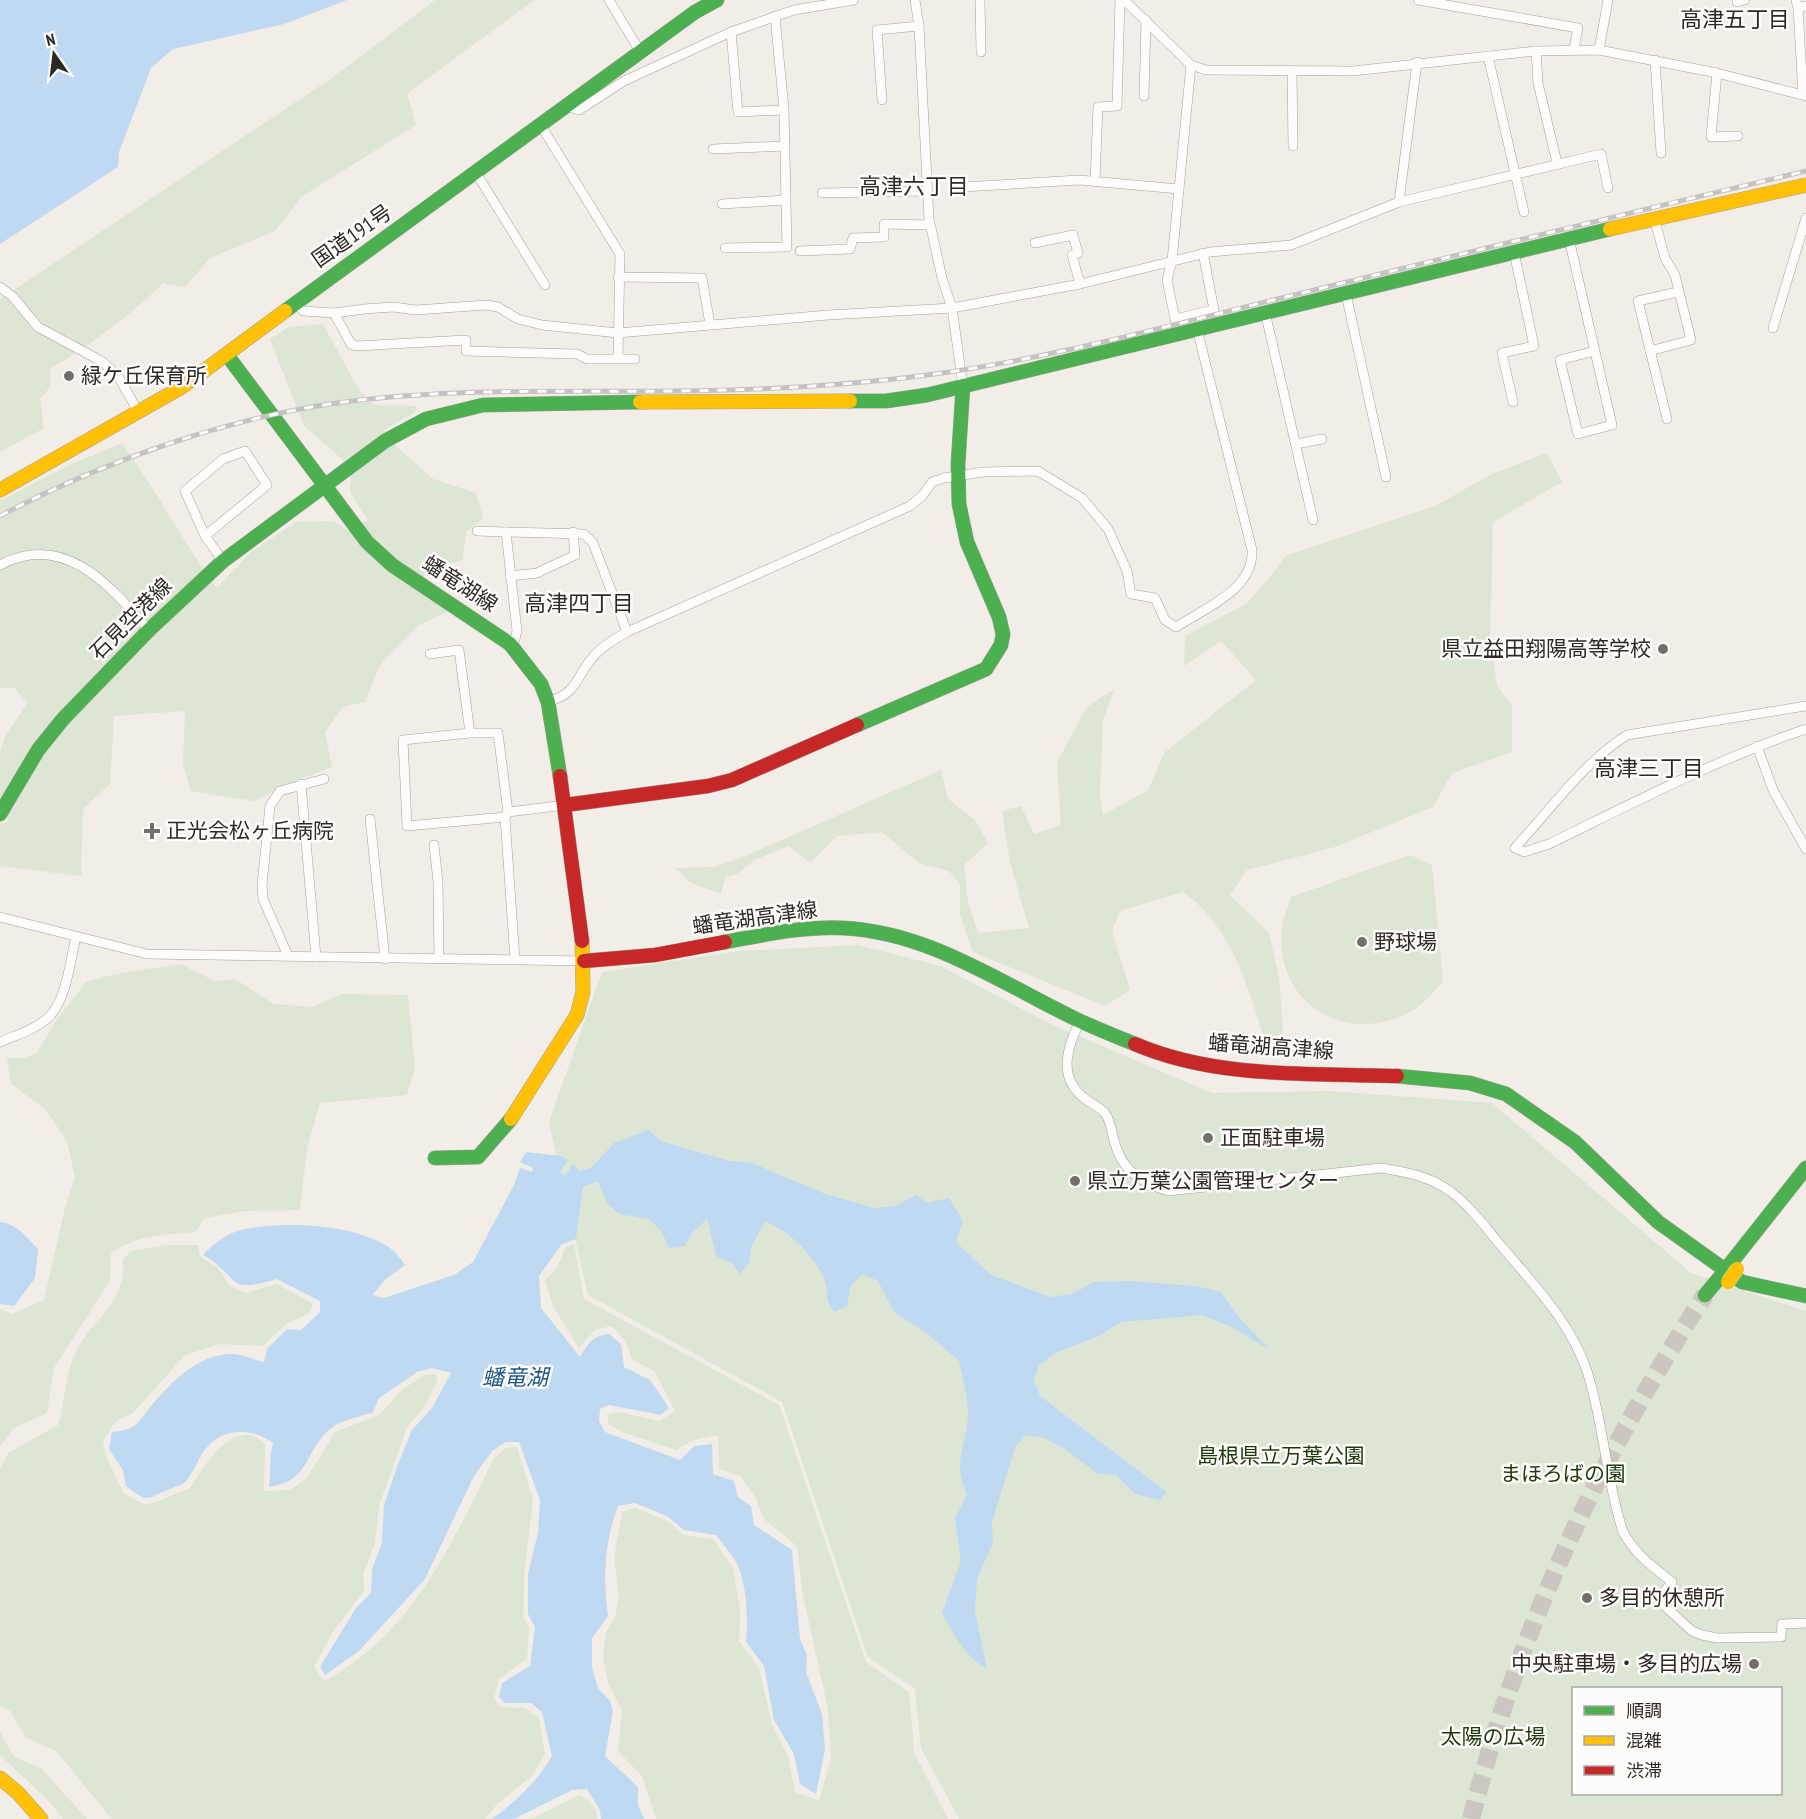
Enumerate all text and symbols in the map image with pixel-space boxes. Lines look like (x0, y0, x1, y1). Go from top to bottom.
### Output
district label: 高津五丁目 (1680, 5, 1790, 33)
north arrow (24, 24, 84, 84)
text: N (44, 29, 57, 50)
district label: 高津六丁目 (859, 172, 969, 200)
street label: 国道191号 (307, 198, 397, 273)
place label: 緑ケ丘保育所 (81, 362, 207, 389)
marker: 緑ケ丘保育所 (62, 369, 76, 383)
street label: 蟠竜湖線 (418, 549, 503, 618)
street label: 石見空港線 (84, 572, 177, 665)
district label: 高津四丁目 (524, 589, 634, 617)
place label: 県立益田翔陽高等学校 (1441, 635, 1651, 662)
marker: 県立益田翔陽高等学校 (1656, 642, 1670, 656)
district label: 高津三丁目 (1594, 754, 1704, 782)
place label: 正光会松ヶ丘病院 (166, 817, 334, 844)
marker: 正光会松ヶ丘病院 (143, 822, 161, 840)
street label: 蟠竜湖高津線 (691, 895, 819, 940)
place label: 野球場 (1374, 928, 1437, 955)
marker: 野球場 (1355, 935, 1369, 949)
street label: 蟠竜湖高津線 (1207, 1029, 1335, 1064)
place label: 正面駐車場 (1220, 1124, 1325, 1151)
marker: 正面駐車場 (1201, 1131, 1215, 1145)
place label: 県立万葉公園管理センター (1087, 1167, 1339, 1194)
marker: 県立万葉公園管理センター (1068, 1174, 1082, 1188)
water label: 蟠竜湖 (482, 1363, 551, 1391)
park label: 島根県立万葉公園 (1197, 1442, 1365, 1469)
park label: まほろばの園 (1500, 1460, 1626, 1487)
place label: 多目的休憩所 (1599, 1584, 1725, 1611)
marker: 多目的休憩所 (1580, 1591, 1594, 1605)
place label: 中央駐車場・多目的広場 (1511, 1650, 1742, 1677)
marker: 中央駐車場・多目的広場 (1747, 1657, 1761, 1671)
legend (1572, 1687, 1782, 1795)
text: 順調 (1626, 1699, 1662, 1722)
park label: 太陽の広場 (1441, 1723, 1546, 1750)
text: 混雑 (1626, 1729, 1662, 1752)
text: 渋滞 (1626, 1759, 1662, 1782)

